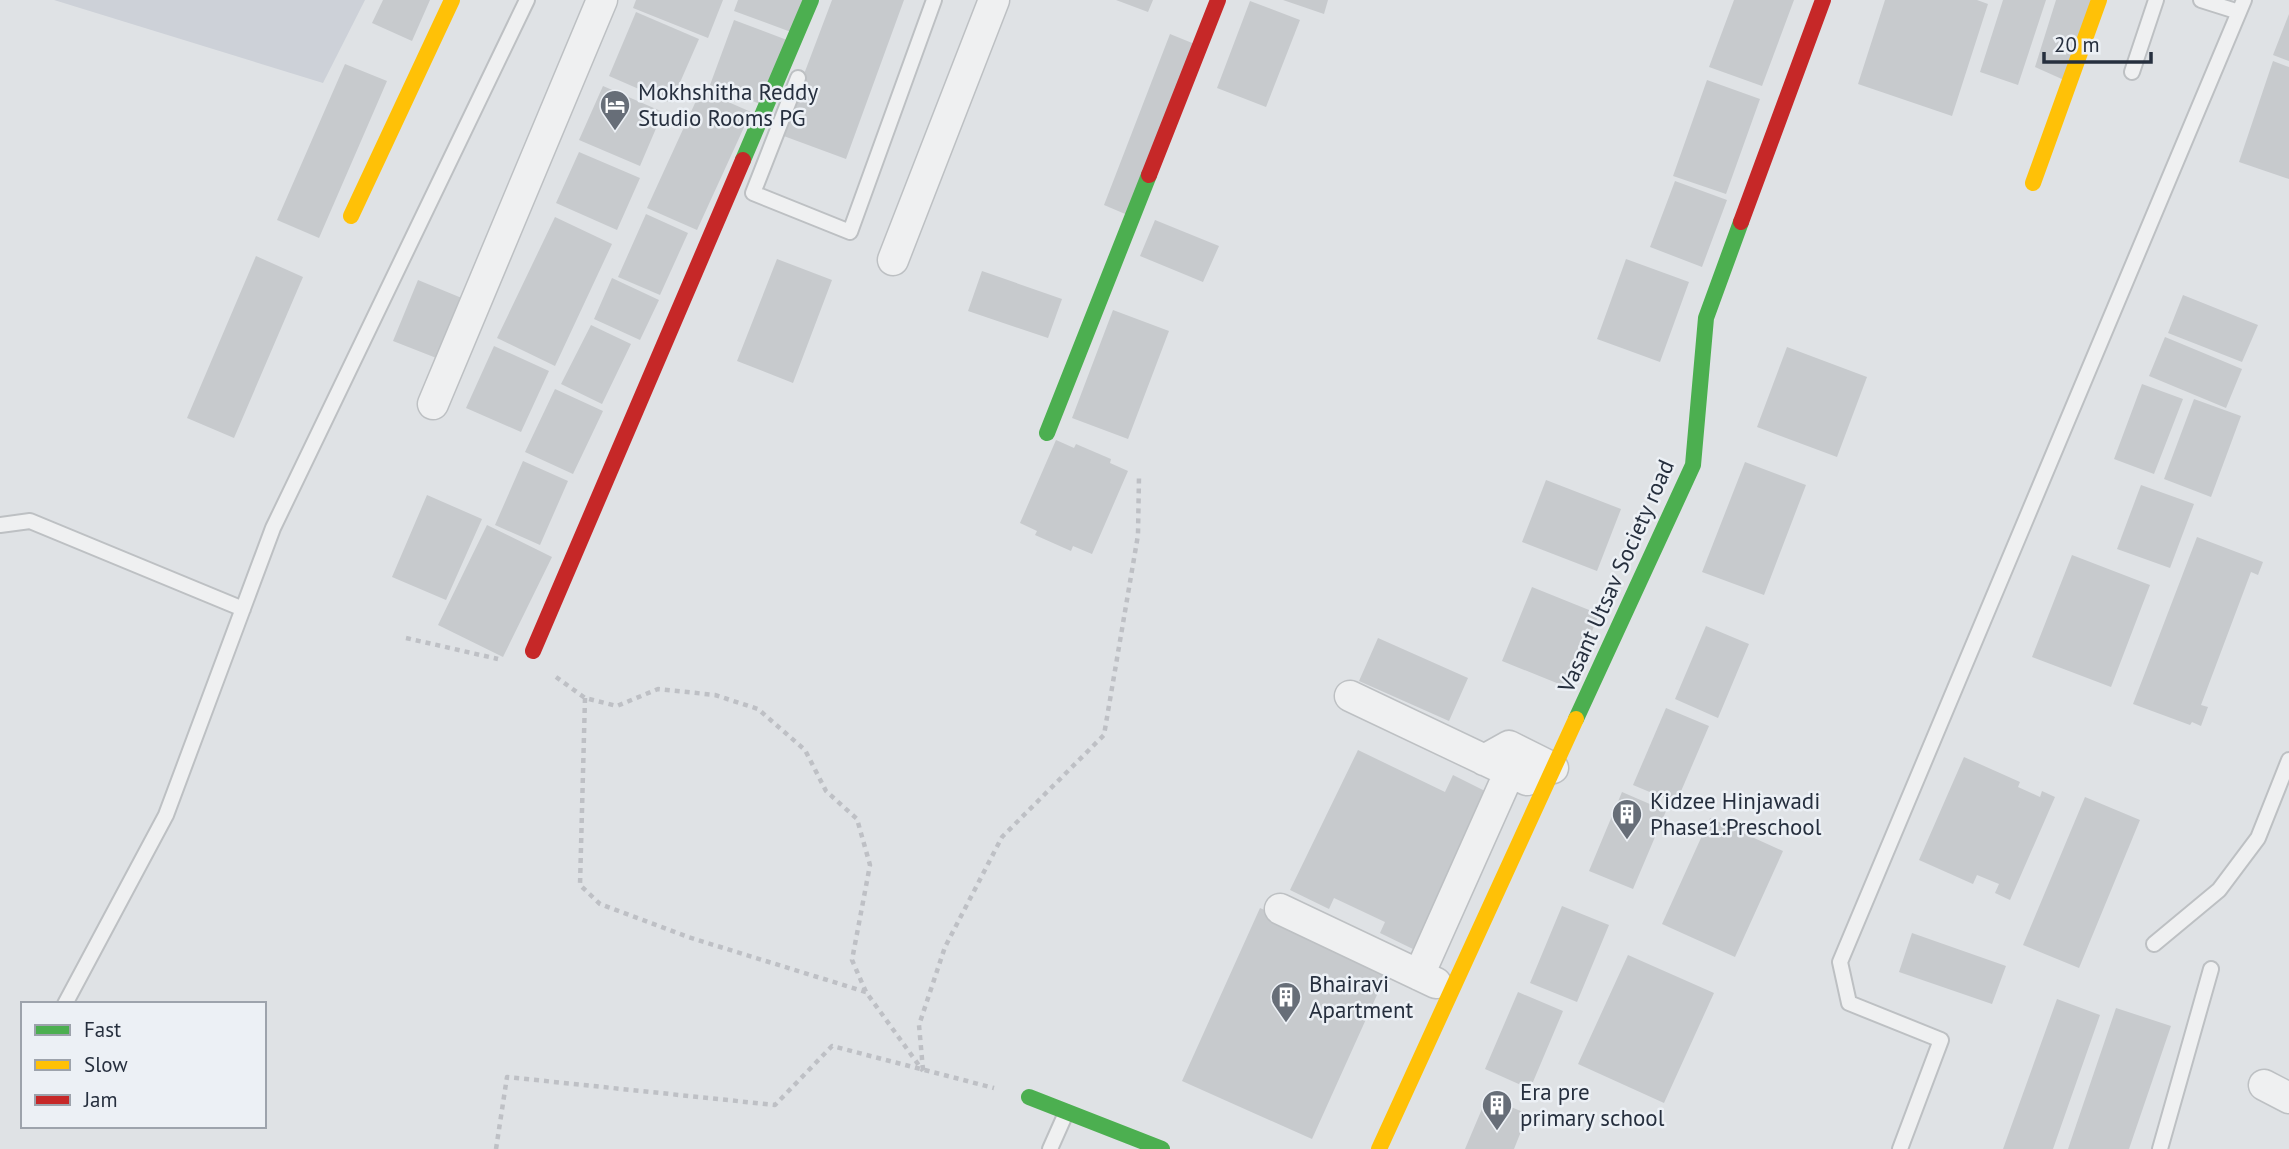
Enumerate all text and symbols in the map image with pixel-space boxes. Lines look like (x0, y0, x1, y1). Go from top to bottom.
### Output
scale bar (2044, 21, 2151, 65)
text: 20 m (2054, 31, 2100, 58)
place label: Mokhshitha Reddy Studio Rooms PG (638, 77, 818, 132)
hotel icon: Mokhshitha Reddy Studio Rooms PG (598, 88, 632, 132)
street label: Vasant Utsav Society road (1551, 455, 1680, 698)
place label: Kidzee Hinjawadi Phase1:Preschool (1650, 786, 1822, 841)
building icon: Kidzee Hinjawadi Phase1:Preschool (1610, 797, 1644, 841)
place label: Bhairavi Apartment (1309, 969, 1414, 1024)
building icon: Bhairavi Apartment (1269, 980, 1303, 1024)
legend (21, 1002, 266, 1128)
text: Fast (84, 1016, 121, 1043)
text: Slow (84, 1051, 128, 1078)
place label: Era pre primary school (1520, 1077, 1665, 1132)
text: Jam (83, 1086, 118, 1113)
building icon: Era pre primary school (1480, 1088, 1514, 1132)

